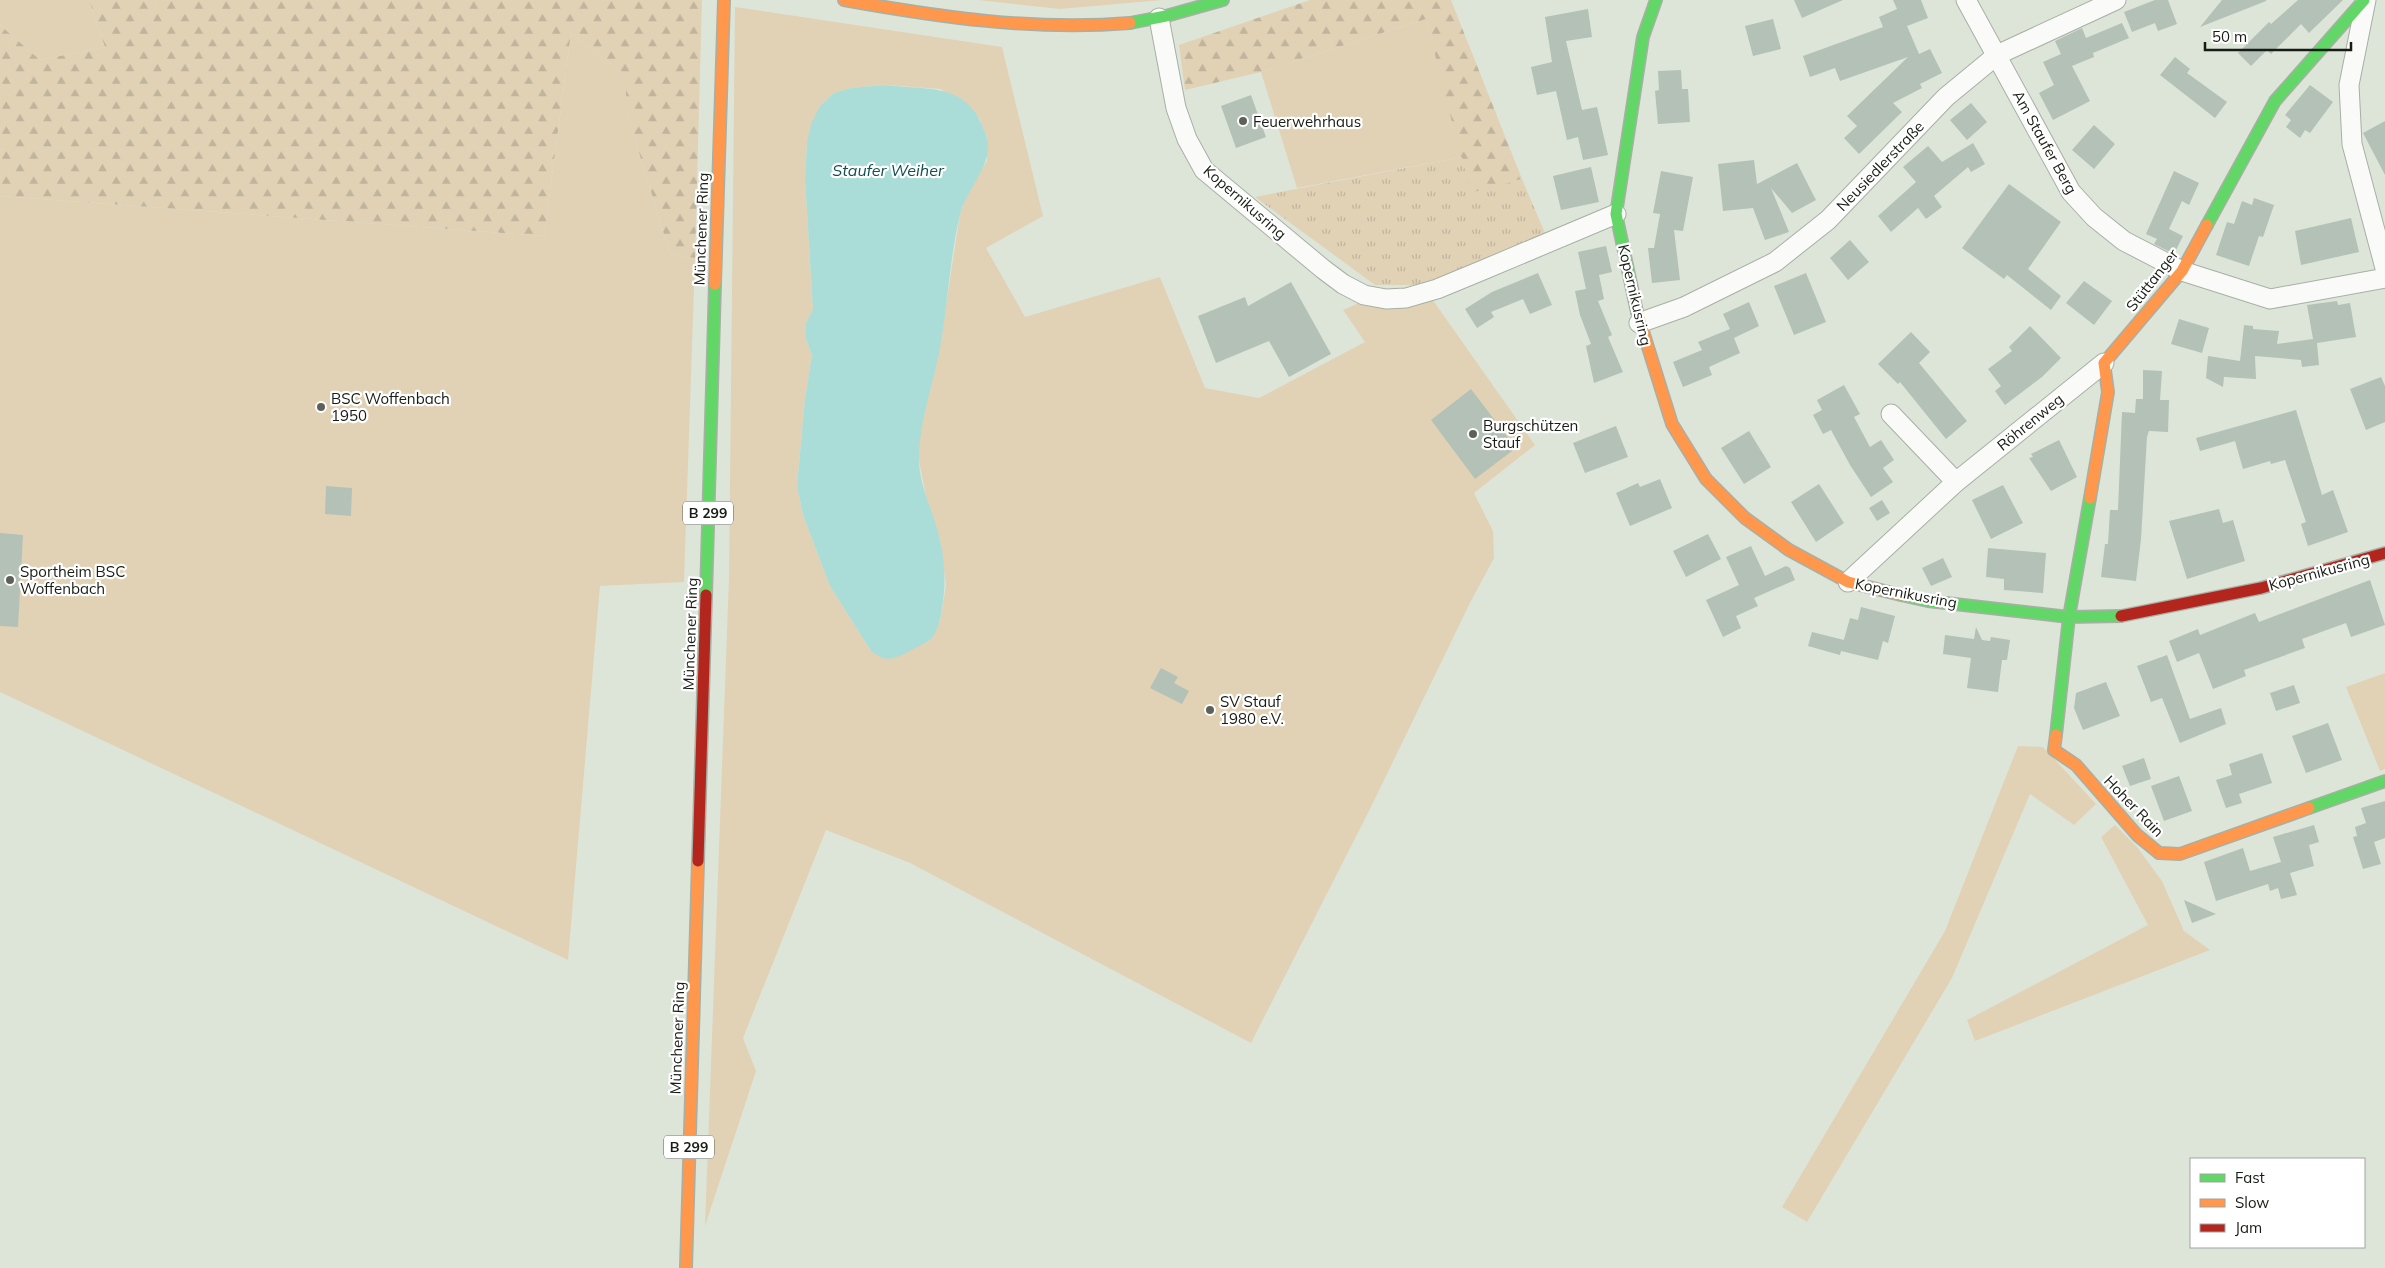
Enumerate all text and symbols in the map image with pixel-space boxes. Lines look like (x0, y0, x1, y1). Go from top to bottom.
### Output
scale bar (2205, 20, 2351, 52)
text: 50 m (2212, 27, 2247, 46)
street label: Am Staufer Berg (2009, 87, 2081, 197)
place label: Feuerwehrhaus (1253, 112, 1361, 131)
marker: Feuerwehrhaus (1237, 115, 1249, 127)
street label: Neusiedlerstraße (1832, 117, 1928, 215)
water label: Staufer Weiher (832, 160, 945, 180)
street label: Kopernikusring (1200, 161, 1290, 243)
street label: Münchener Ring (690, 172, 712, 286)
street label: Kopernikusring (1614, 242, 1656, 348)
street label: Stüttanger (2122, 245, 2183, 315)
place label: BSC Woffenbach 1950 (331, 389, 450, 425)
street label: Röhrenweg (1993, 389, 2067, 455)
marker: BSC Woffenbach 1950 (315, 401, 327, 413)
place label: Burgschützen Stauf (1483, 416, 1578, 452)
marker: Burgschützen Stauf (1467, 428, 1479, 440)
road number: B 299 (683, 502, 733, 524)
street label: Kopernikusring (2267, 549, 2371, 595)
place label: Sportheim BSC Woffenbach (20, 562, 125, 598)
marker: Sportheim BSC Woffenbach (4, 574, 16, 586)
street label: Kopernikusring (1853, 574, 1959, 612)
street label: Münchener Ring (679, 577, 701, 691)
place label: SV Stauf 1980 e.V. (1220, 692, 1284, 728)
marker: SV Stauf 1980 e.V. (1204, 704, 1216, 716)
street label: Hoher Rain (2100, 771, 2168, 841)
street label: Münchener Ring (666, 981, 688, 1095)
road number: B 299 (664, 1136, 714, 1158)
legend (2190, 1158, 2365, 1248)
text: Fast (2235, 1168, 2265, 1187)
text: Slow (2235, 1193, 2269, 1212)
text: Jam (2235, 1218, 2262, 1237)

